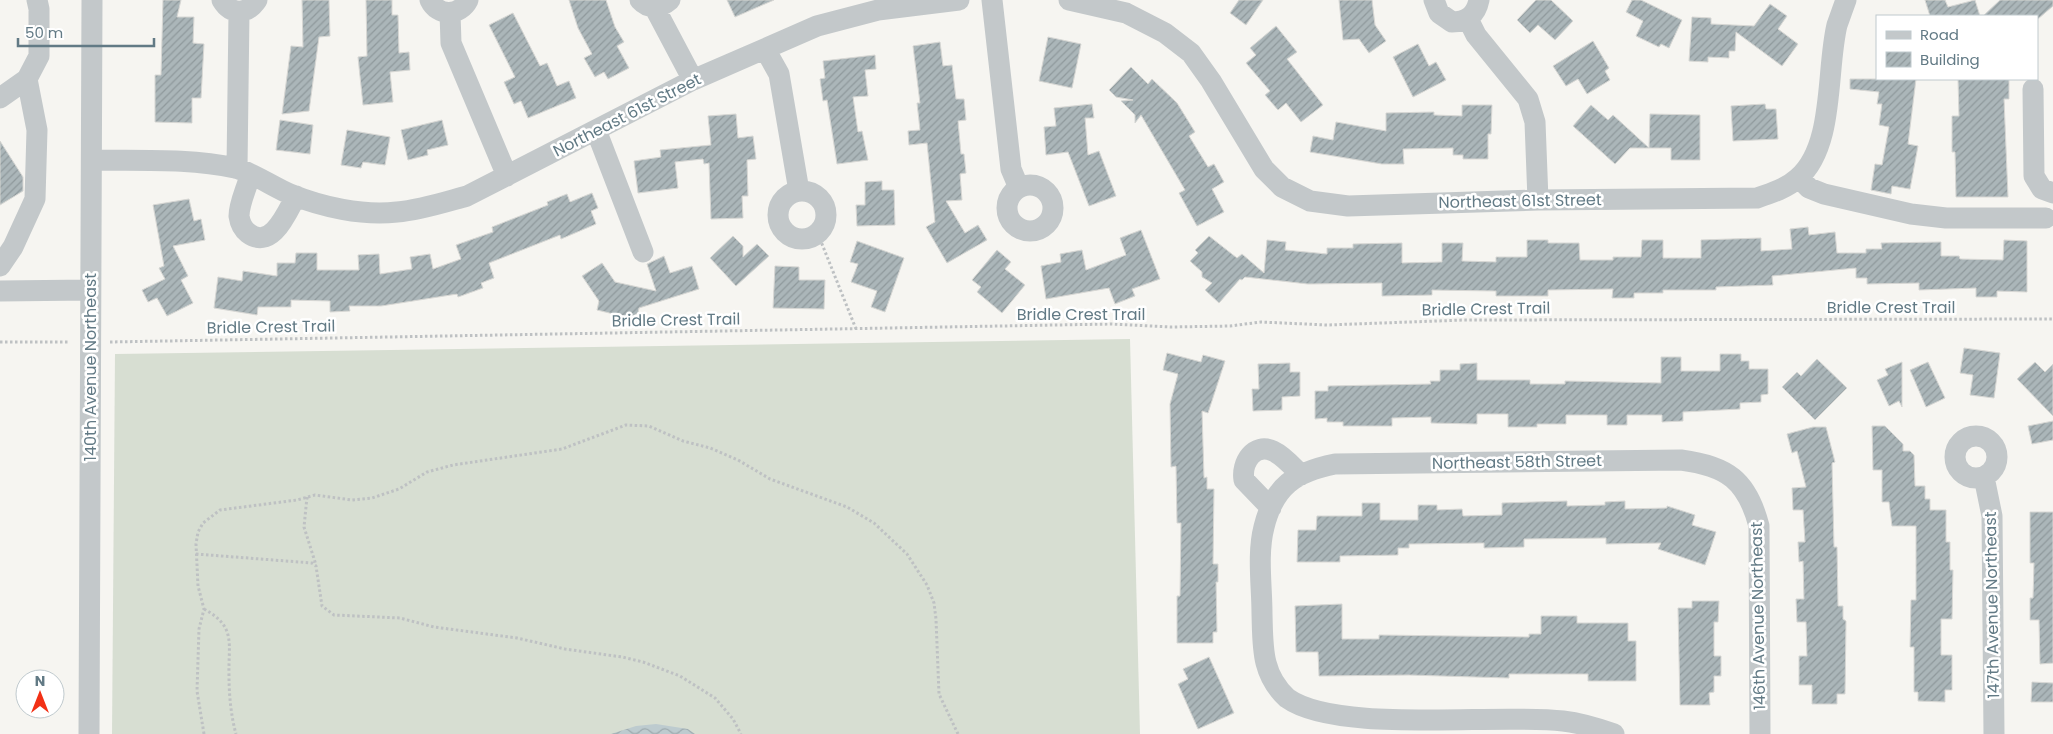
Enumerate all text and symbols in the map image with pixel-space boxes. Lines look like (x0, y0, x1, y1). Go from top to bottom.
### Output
scale bar (18, 15, 154, 47)
legend (1876, 15, 2038, 80)
text: 50 m (25, 22, 63, 43)
text: Road (1920, 24, 1959, 45)
text: Building (1920, 49, 1980, 70)
street label: Northeast 61st Street (549, 68, 705, 162)
street label: Northeast 61st Street (1438, 188, 1602, 214)
street label: 140th Avenue Northeast (79, 273, 102, 461)
street label: Bridle Crest Trail (1421, 296, 1551, 322)
street label: Bridle Crest Trail (1827, 296, 1955, 319)
street label: Bridle Crest Trail (1017, 303, 1145, 326)
street label: Bridle Crest Trail (611, 307, 741, 333)
street label: Bridle Crest Trail (206, 314, 336, 340)
street label: Northeast 58th Street (1432, 449, 1602, 475)
street label: 147th Avenue Northeast (1979, 511, 2005, 699)
street label: 146th Avenue Northeast (1745, 521, 1771, 710)
north arrow (15, 669, 65, 719)
text: N (35, 671, 45, 691)

